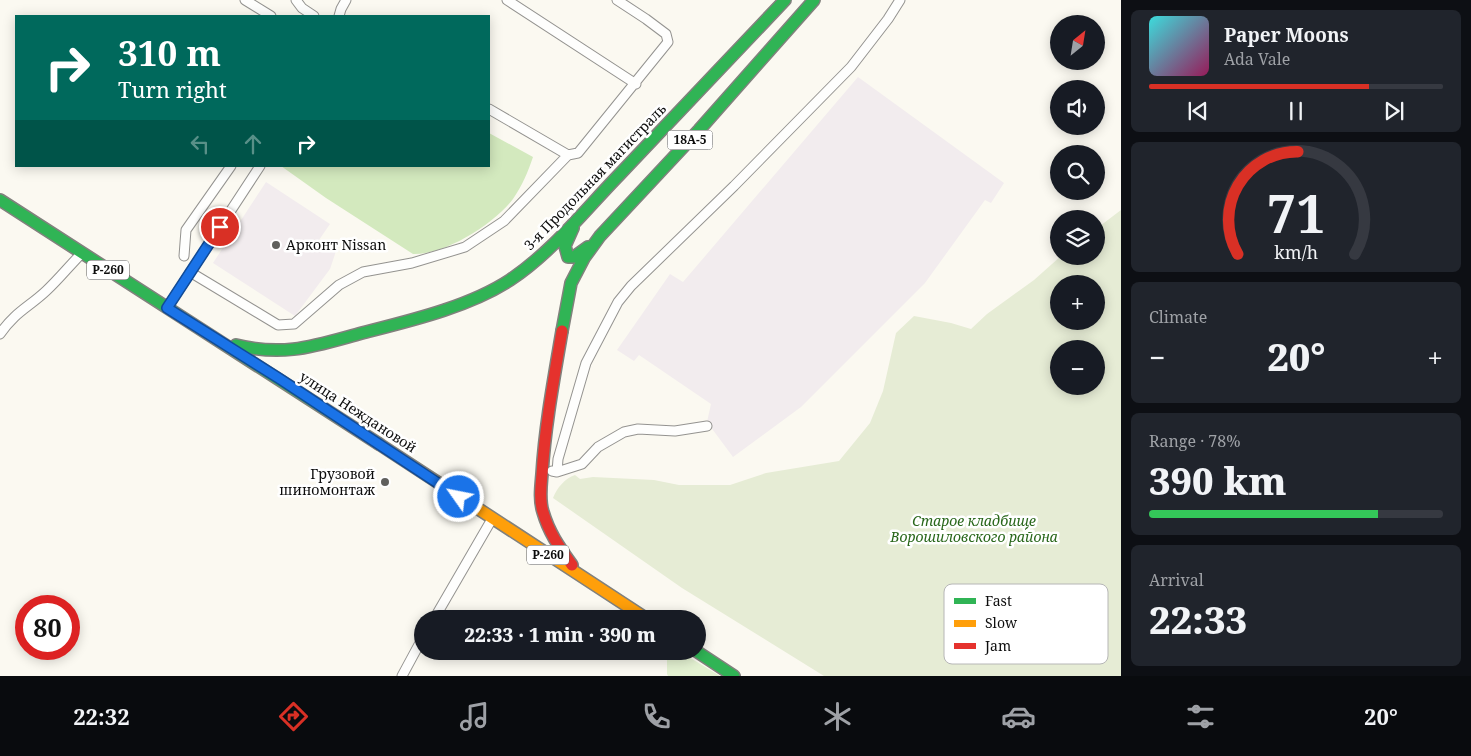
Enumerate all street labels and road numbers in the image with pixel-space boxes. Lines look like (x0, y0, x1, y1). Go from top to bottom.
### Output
street label: 3-я Продольная магистраль (520, 99, 670, 254)
road number: 18А-5 (668, 130, 712, 150)
road number: Р-260 (87, 260, 129, 280)
street label: улица Неждановой (296, 367, 421, 457)
road number: Р-260 (527, 546, 569, 564)

